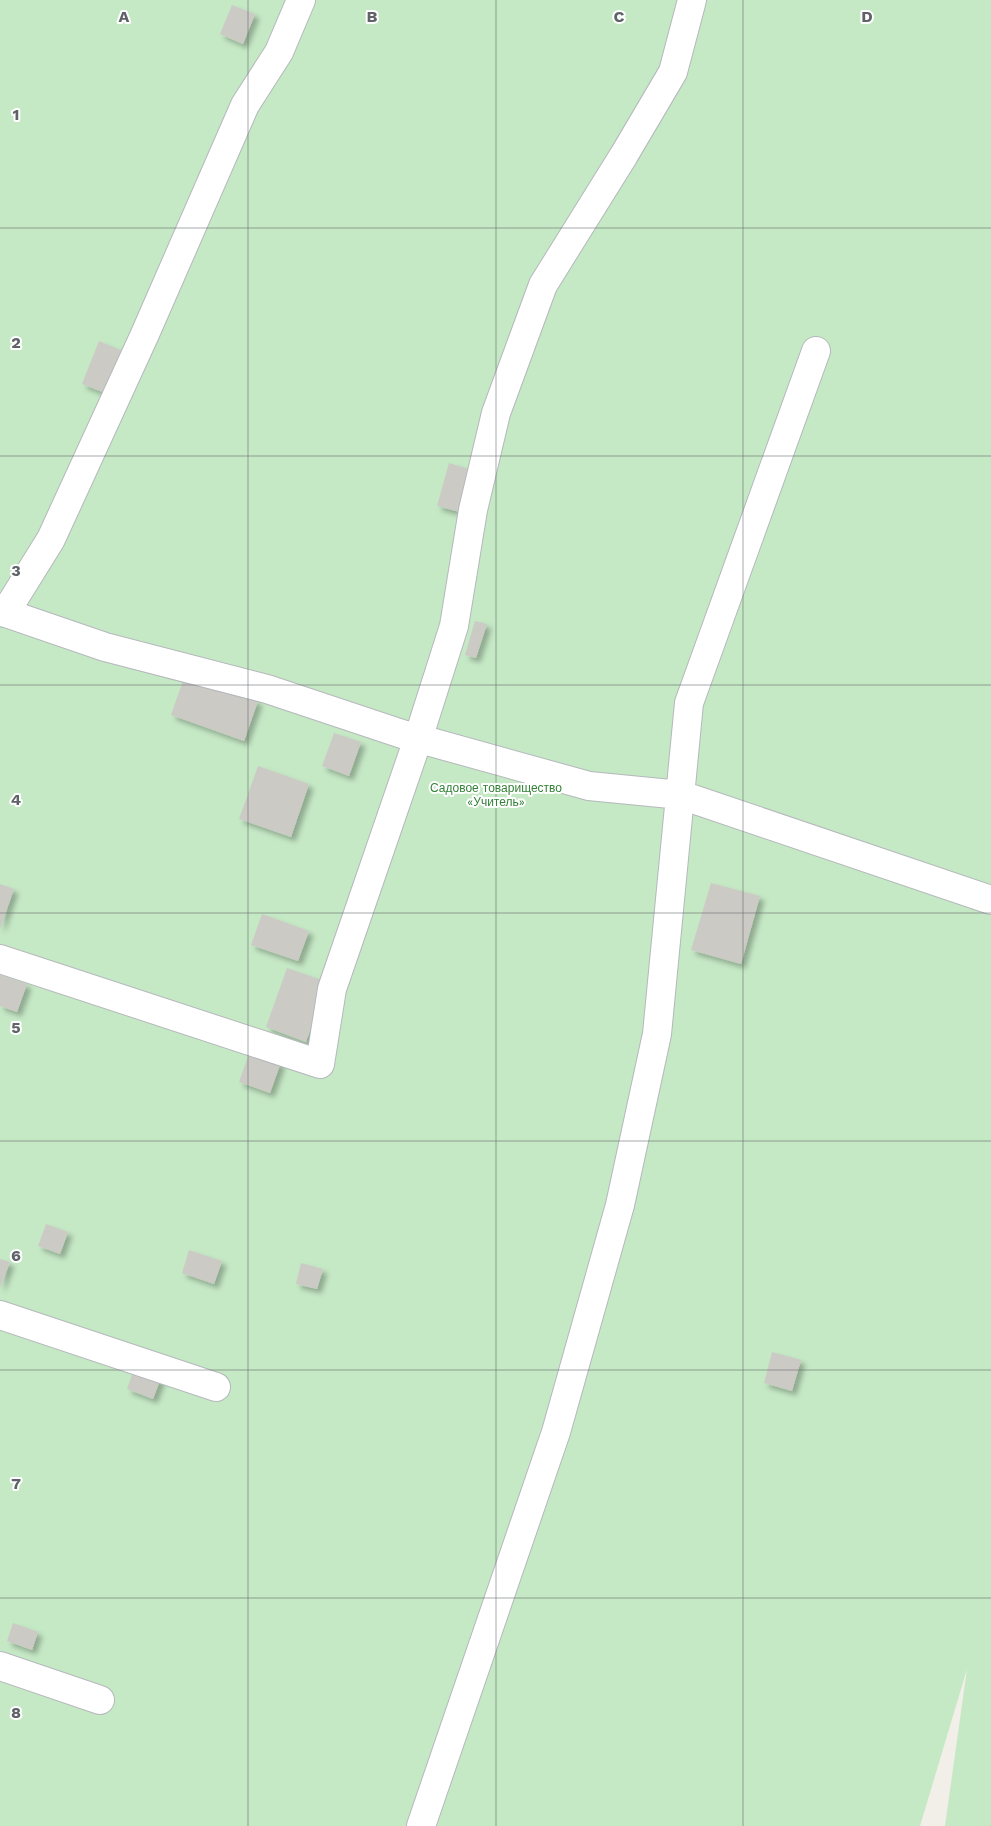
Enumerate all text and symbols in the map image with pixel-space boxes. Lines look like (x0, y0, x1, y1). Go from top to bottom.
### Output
text: A (119, 7, 130, 26)
text: B (367, 7, 378, 26)
text: C (614, 7, 625, 26)
text: D (861, 7, 873, 26)
text: 1 (13, 105, 19, 124)
text: 2 (11, 333, 21, 352)
text: 3 (11, 561, 21, 580)
park label: Садовое товарищество «Учитель» (430, 781, 562, 809)
text: 4 (11, 790, 21, 809)
text: 5 (11, 1018, 21, 1037)
text: 6 (11, 1246, 21, 1265)
text: 7 (11, 1474, 21, 1493)
text: 8 (11, 1703, 21, 1722)

